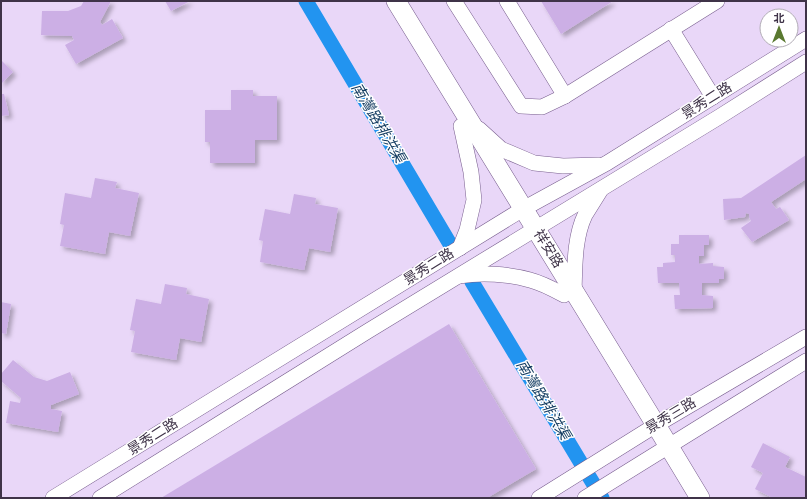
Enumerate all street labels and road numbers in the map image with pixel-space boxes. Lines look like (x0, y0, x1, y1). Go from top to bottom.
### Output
street label: 景秀二路 (679, 79, 734, 122)
street label: 祥安路 (531, 227, 566, 271)
street label: 景秀二路 (401, 245, 456, 288)
street label: 景秀三路 (643, 395, 699, 436)
street label: 景秀二路 (125, 415, 180, 458)

